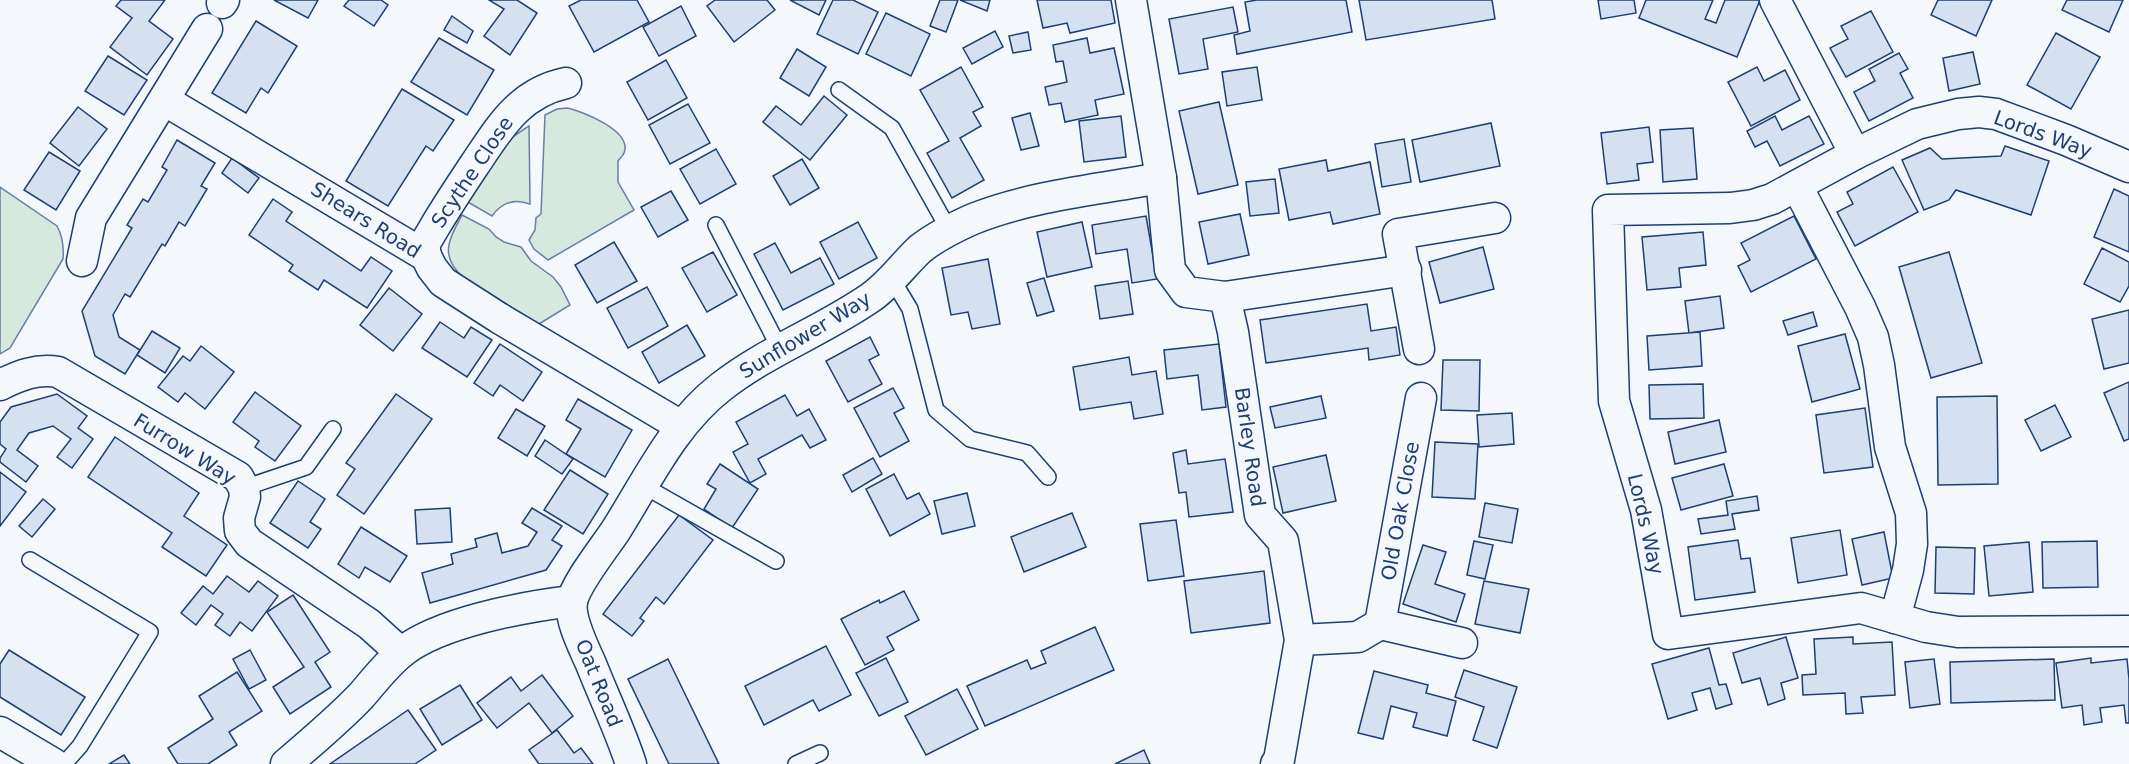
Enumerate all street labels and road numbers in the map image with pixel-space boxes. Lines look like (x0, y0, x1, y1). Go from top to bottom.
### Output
street label: Lords Way (1991, 105, 2096, 163)
street label: Scythe Close (426, 112, 518, 232)
street label: Shears Road (307, 177, 425, 263)
street label: Sunflower Way (735, 286, 875, 384)
street label: Barley Road (1230, 386, 1270, 508)
street label: Furrow Way (129, 408, 241, 490)
street label: Old Oak Close (1376, 440, 1424, 582)
street label: Lords Way (1623, 471, 1669, 577)
street label: Oat Road (571, 636, 627, 730)

